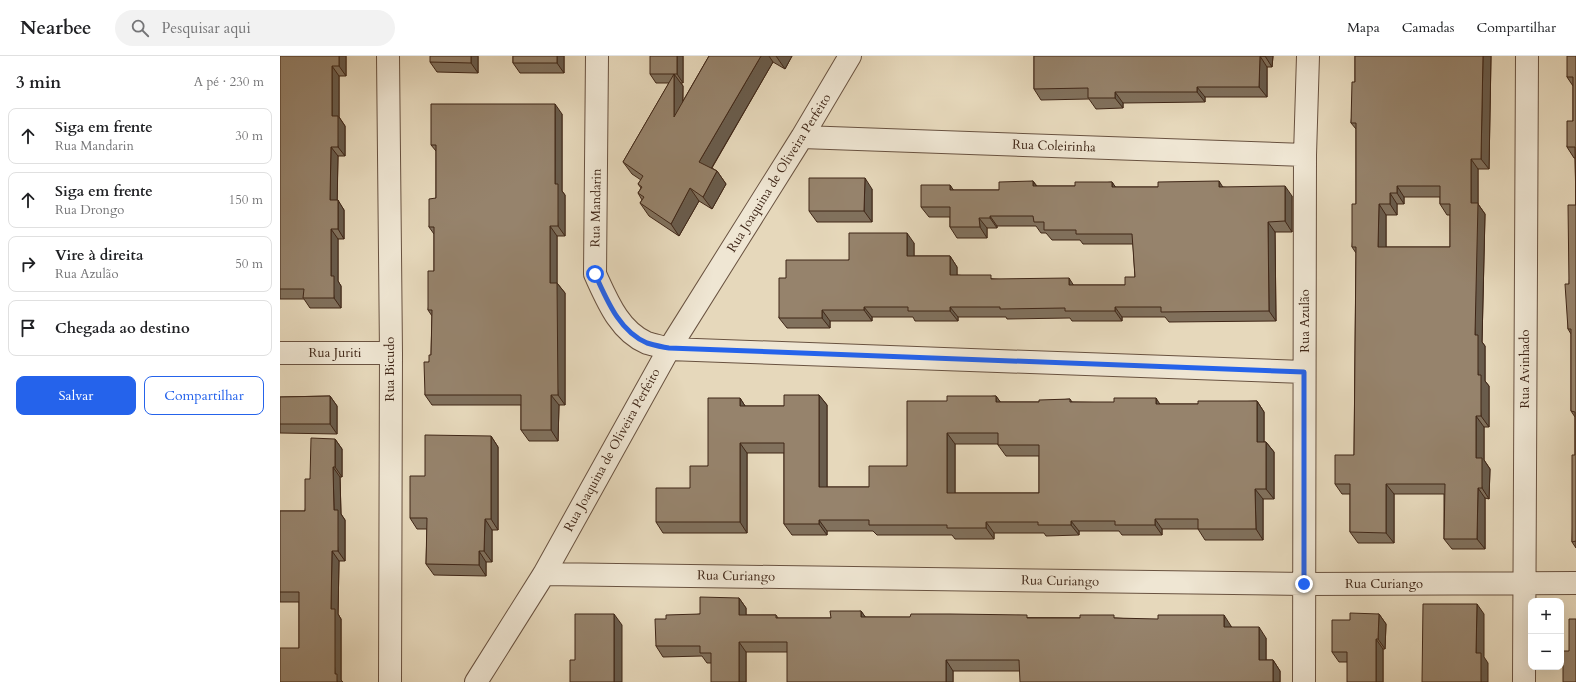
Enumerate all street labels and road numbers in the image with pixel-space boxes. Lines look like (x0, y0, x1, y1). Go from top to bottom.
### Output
street label: Rua Joaquina de Oliveira Perfeito (723, 90, 835, 256)
street label: Rua Coleirinha (1012, 136, 1096, 156)
street label: Rua Mandarin (586, 168, 606, 248)
street label: Rua Azulão (1296, 289, 1314, 353)
street label: Rua Avinhado (1516, 330, 1534, 408)
street label: Rua Bicudo (381, 337, 399, 401)
street label: Rua Juriti (309, 344, 362, 362)
street label: Rua Joaquina de Oliveira Perfeito (560, 365, 664, 535)
street label: Rua Curiango (697, 566, 775, 586)
street label: Rua Curiango (1021, 571, 1099, 591)
street label: Rua Curiango (1345, 575, 1423, 593)

